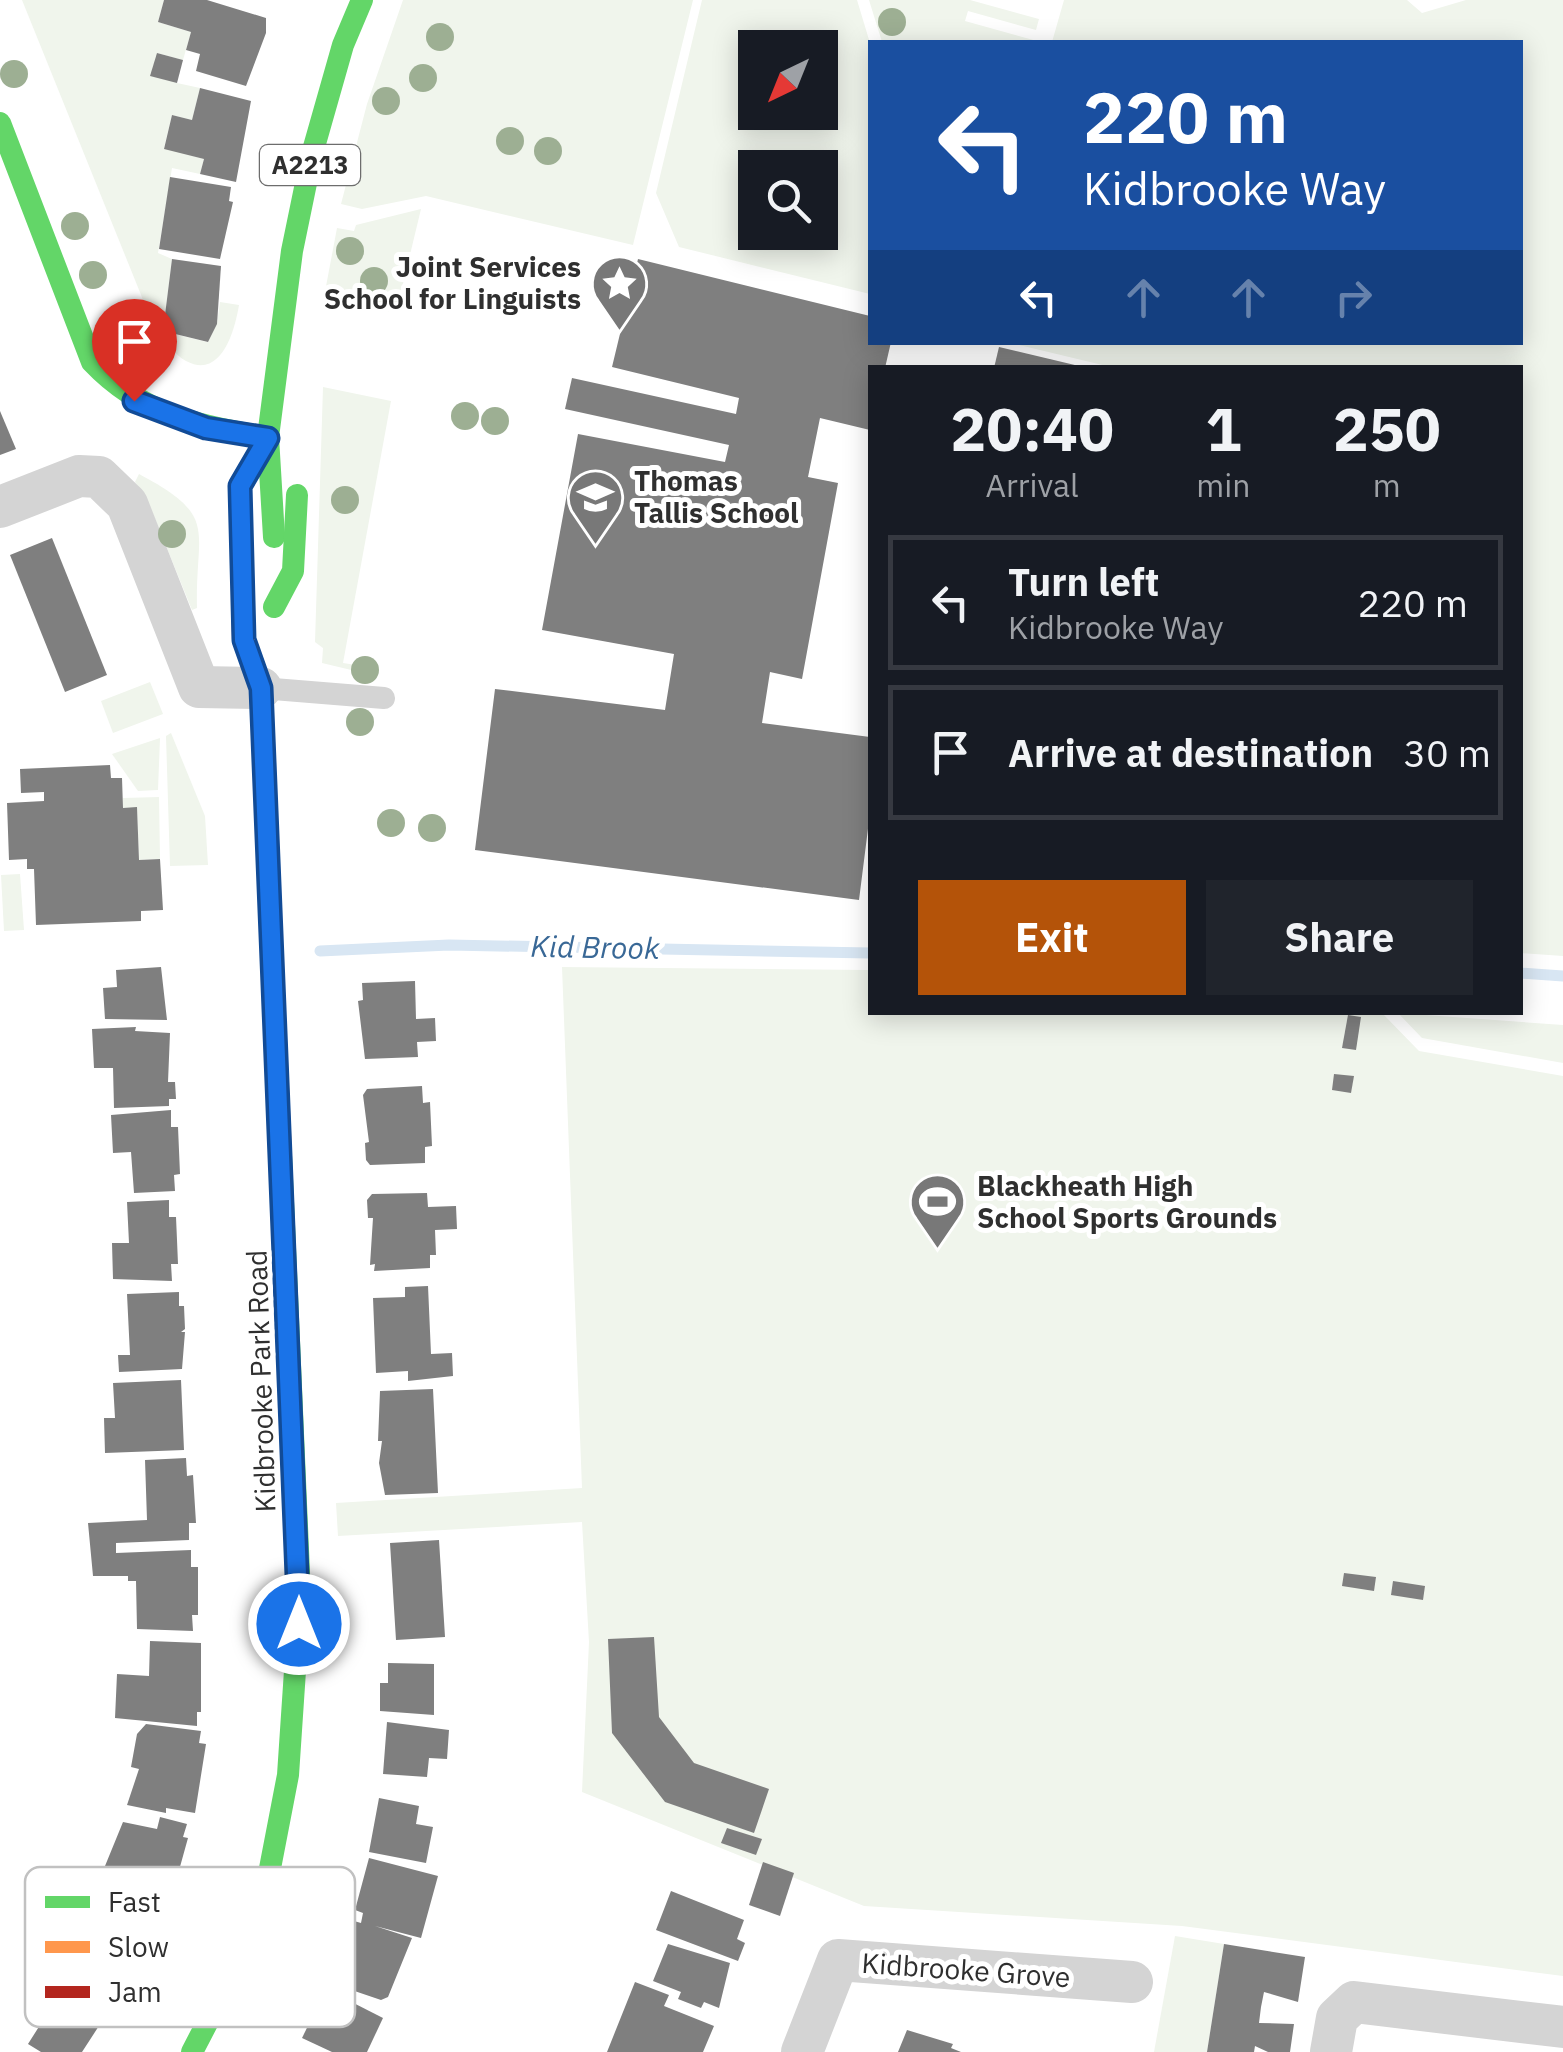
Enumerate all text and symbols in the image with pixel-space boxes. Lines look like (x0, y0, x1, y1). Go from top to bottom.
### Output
north arrow (738, 30, 838, 130)
map controls (738, 30, 838, 250)
text: 220 m (1083, 71, 1288, 162)
icon: left (918, 80, 1048, 210)
road number: A2213 (260, 145, 360, 185)
button: search (738, 150, 838, 250)
text: Kidbrooke Way (1083, 159, 1386, 217)
place label: Joint Services School for Linguists (324, 248, 581, 317)
place icon: Joint Services School for Linguists (590, 253, 650, 332)
icon: left (1011, 270, 1066, 325)
icon: ahead (1116, 270, 1171, 325)
icon: ahead (1221, 270, 1276, 325)
icon: right (1326, 270, 1381, 325)
pin (92, 299, 177, 402)
icon: arrive (107, 314, 162, 369)
text: 20:40 (950, 389, 1114, 468)
text: 1 (1205, 389, 1241, 468)
text: 250 (1333, 389, 1441, 468)
place label: Thomas Tallis School (634, 462, 799, 531)
text: Arrival (986, 464, 1079, 506)
text: min (1196, 464, 1250, 506)
text: m (1373, 464, 1401, 506)
school or university icon: Thomas Tallis School (565, 467, 625, 546)
text: Turn left (1008, 557, 1159, 606)
icon: left (923, 575, 978, 630)
text: 220 m (1357, 578, 1468, 627)
text: Kidbrooke Way (1008, 606, 1223, 648)
icon: arrive (923, 725, 978, 780)
text: Arrive at destination (1008, 728, 1373, 777)
text: 30 m (1403, 728, 1491, 777)
button: Exit (918, 880, 1186, 995)
button: Share (1206, 880, 1473, 995)
water label: Kid Brook (530, 926, 660, 967)
place label: Blackheath High School Sports Grounds (977, 1167, 1277, 1236)
sports icon: Blackheath High School Sports Grounds (908, 1172, 968, 1251)
street label: Kidbrooke Park Road (237, 1249, 284, 1513)
position arrow (247, 1572, 351, 1676)
legend (25, 1867, 355, 2027)
text: Fast (108, 1883, 161, 1920)
text: Slow (108, 1928, 169, 1965)
street label: Kidbrooke Grove (861, 1944, 1072, 1995)
text: Jam (108, 1973, 162, 2010)

